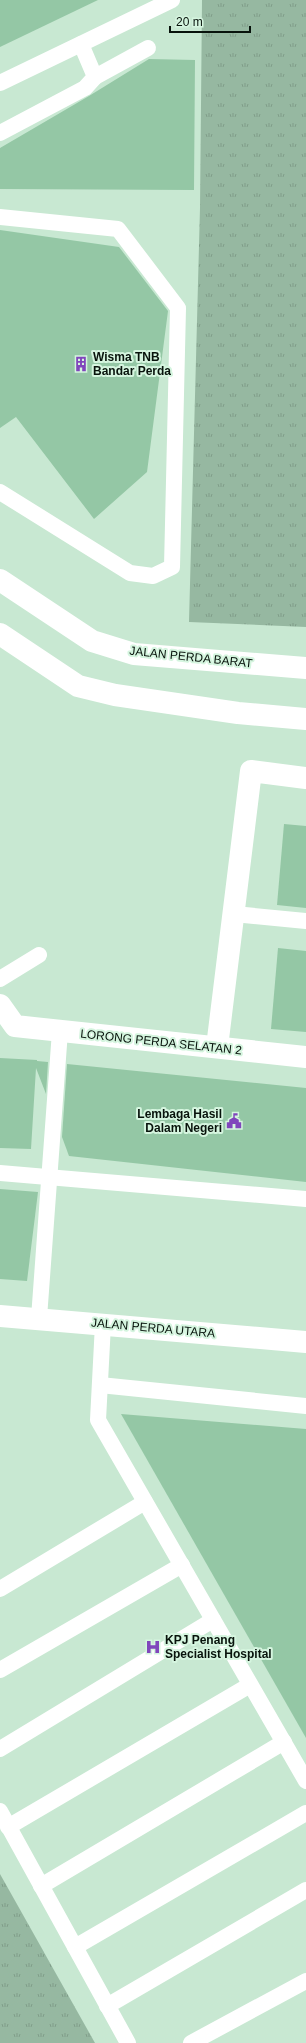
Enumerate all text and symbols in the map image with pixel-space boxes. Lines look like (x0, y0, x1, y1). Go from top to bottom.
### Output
scale bar (170, 8, 250, 34)
text: 20 m (176, 15, 203, 29)
place label: Wisma TNB Bandar Perda (93, 350, 171, 378)
building icon: Wisma TNB Bandar Perda (72, 355, 90, 373)
street label: JALAN PERDA BARAT (129, 644, 254, 671)
street label: LORONG PERDA SELATAN 2 (80, 1027, 243, 1057)
place label: Lembaga Hasil Dalam Negeri (137, 1107, 222, 1135)
public building icon: Lembaga Hasil Dalam Negeri (225, 1112, 243, 1130)
street label: JALAN PERDA UTARA (90, 1316, 216, 1340)
place label: KPJ Penang Specialist Hospital (165, 1633, 272, 1661)
hospital icon: KPJ Penang Specialist Hospital (144, 1638, 162, 1656)

